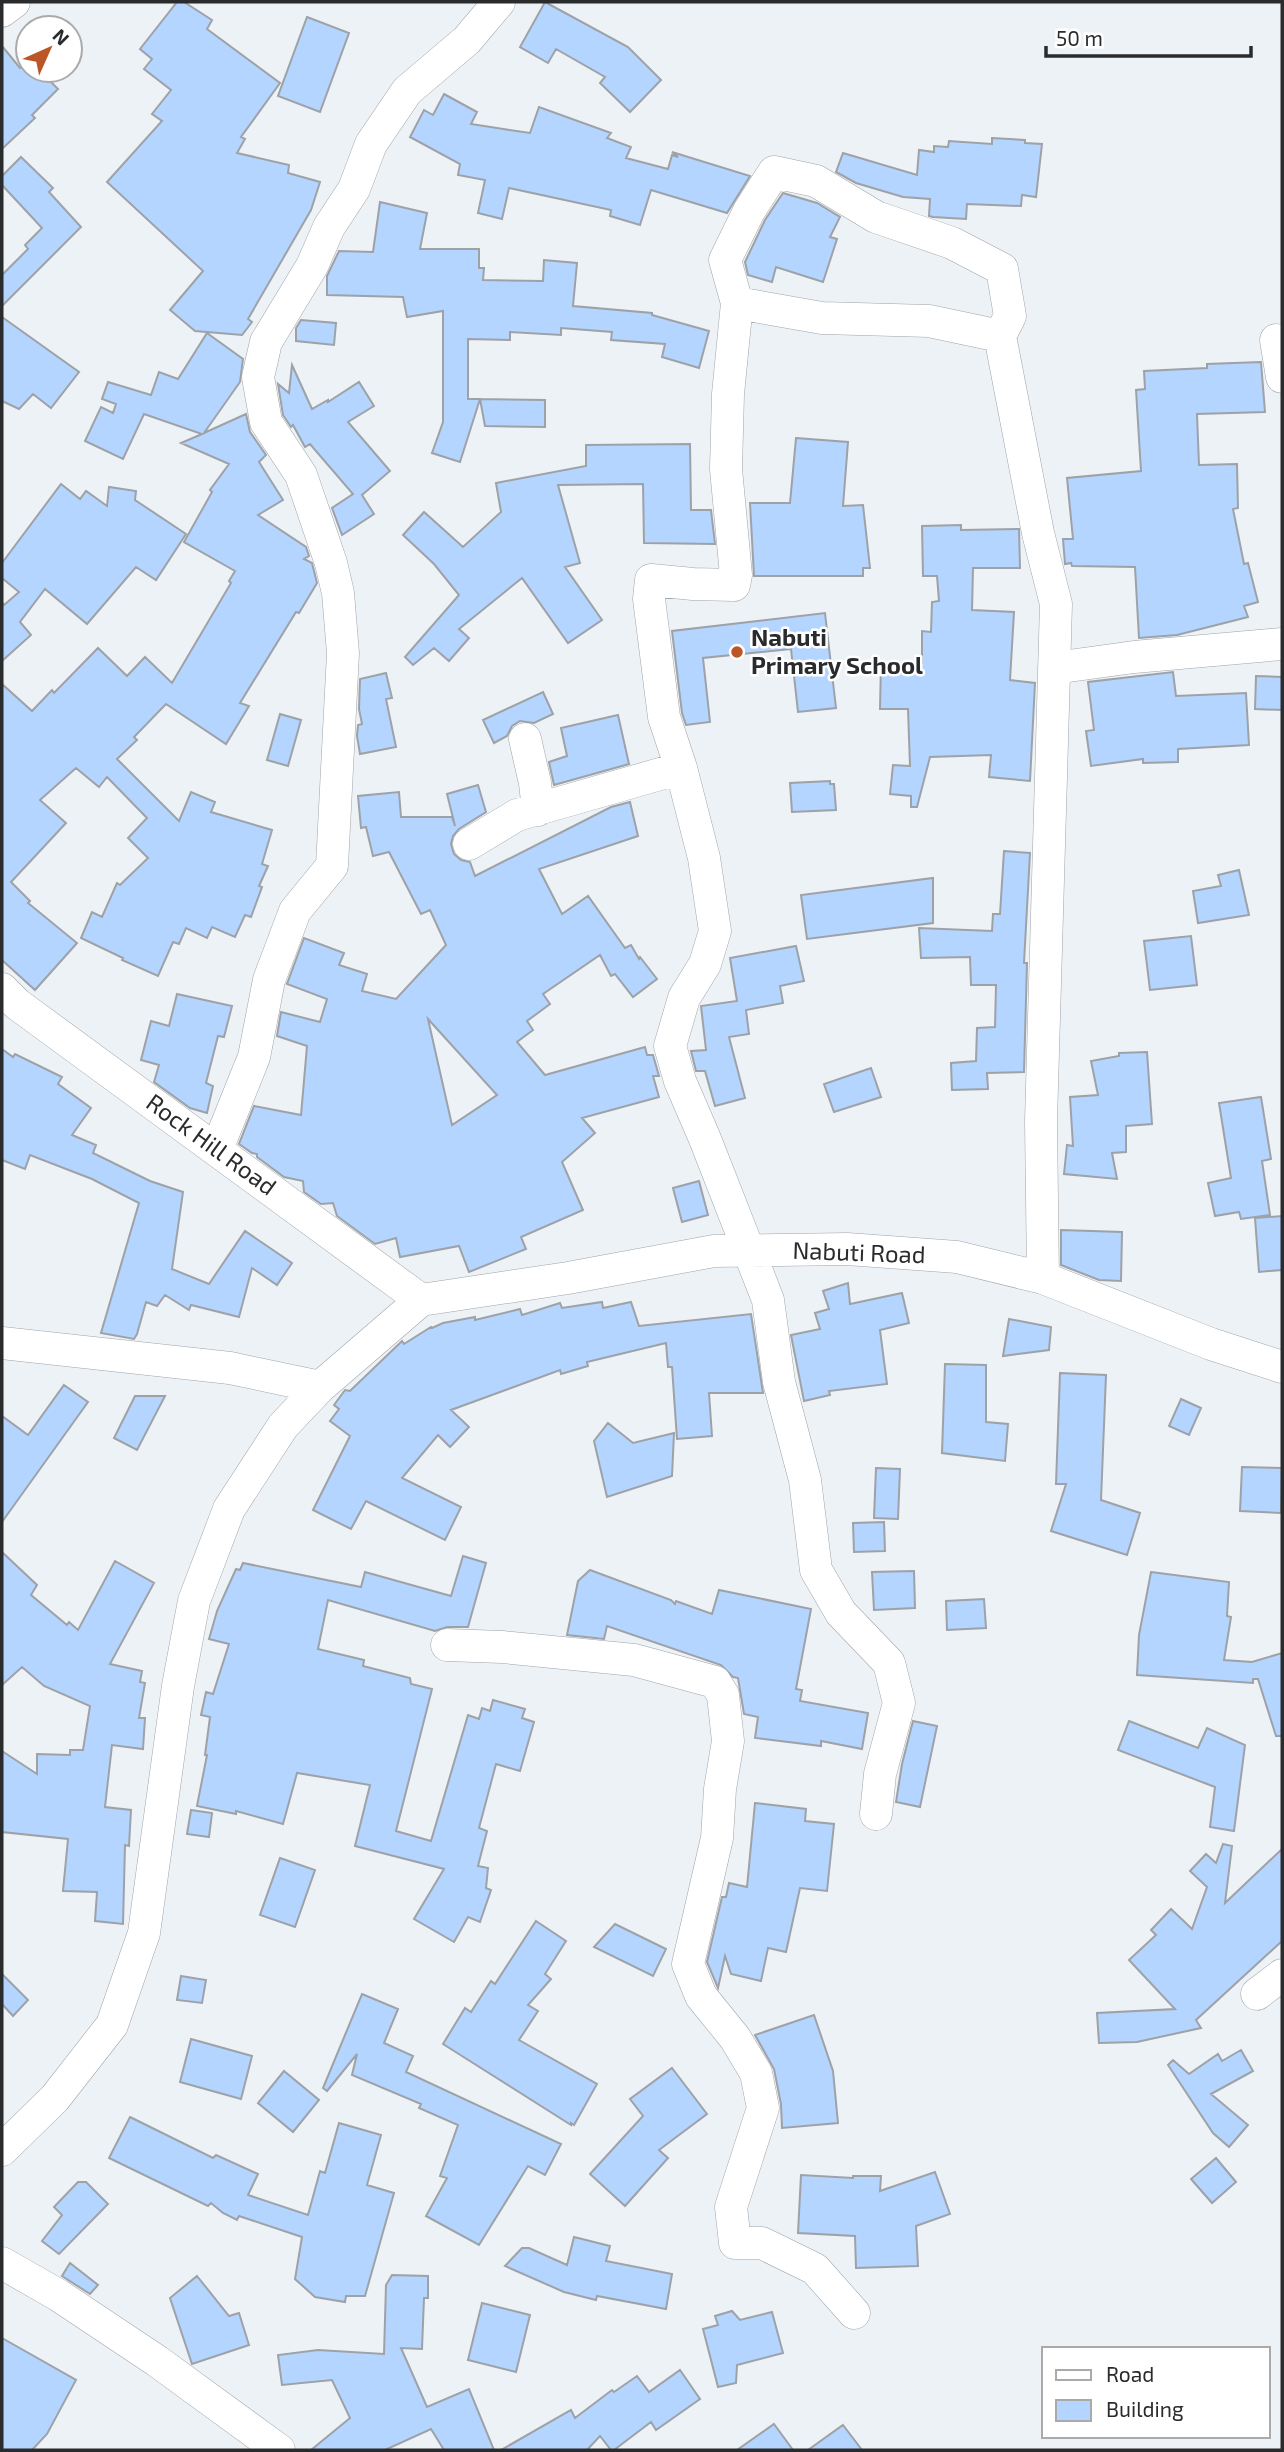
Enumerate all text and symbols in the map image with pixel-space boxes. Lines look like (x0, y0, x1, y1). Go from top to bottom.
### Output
north arrow (14, 14, 84, 84)
scale bar (1046, 14, 1251, 58)
text: N (48, 24, 74, 50)
text: 50 m (1056, 25, 1103, 50)
place label: Nabuti Primary School (751, 622, 923, 679)
marker: Nabuti Primary School (729, 644, 745, 660)
street label: Rock Hill Road (141, 1087, 283, 1201)
street label: Nabuti Road (792, 1235, 926, 1268)
legend (1042, 2347, 1270, 2438)
text: Road (1106, 2361, 1154, 2386)
text: Building (1106, 2396, 1184, 2421)

